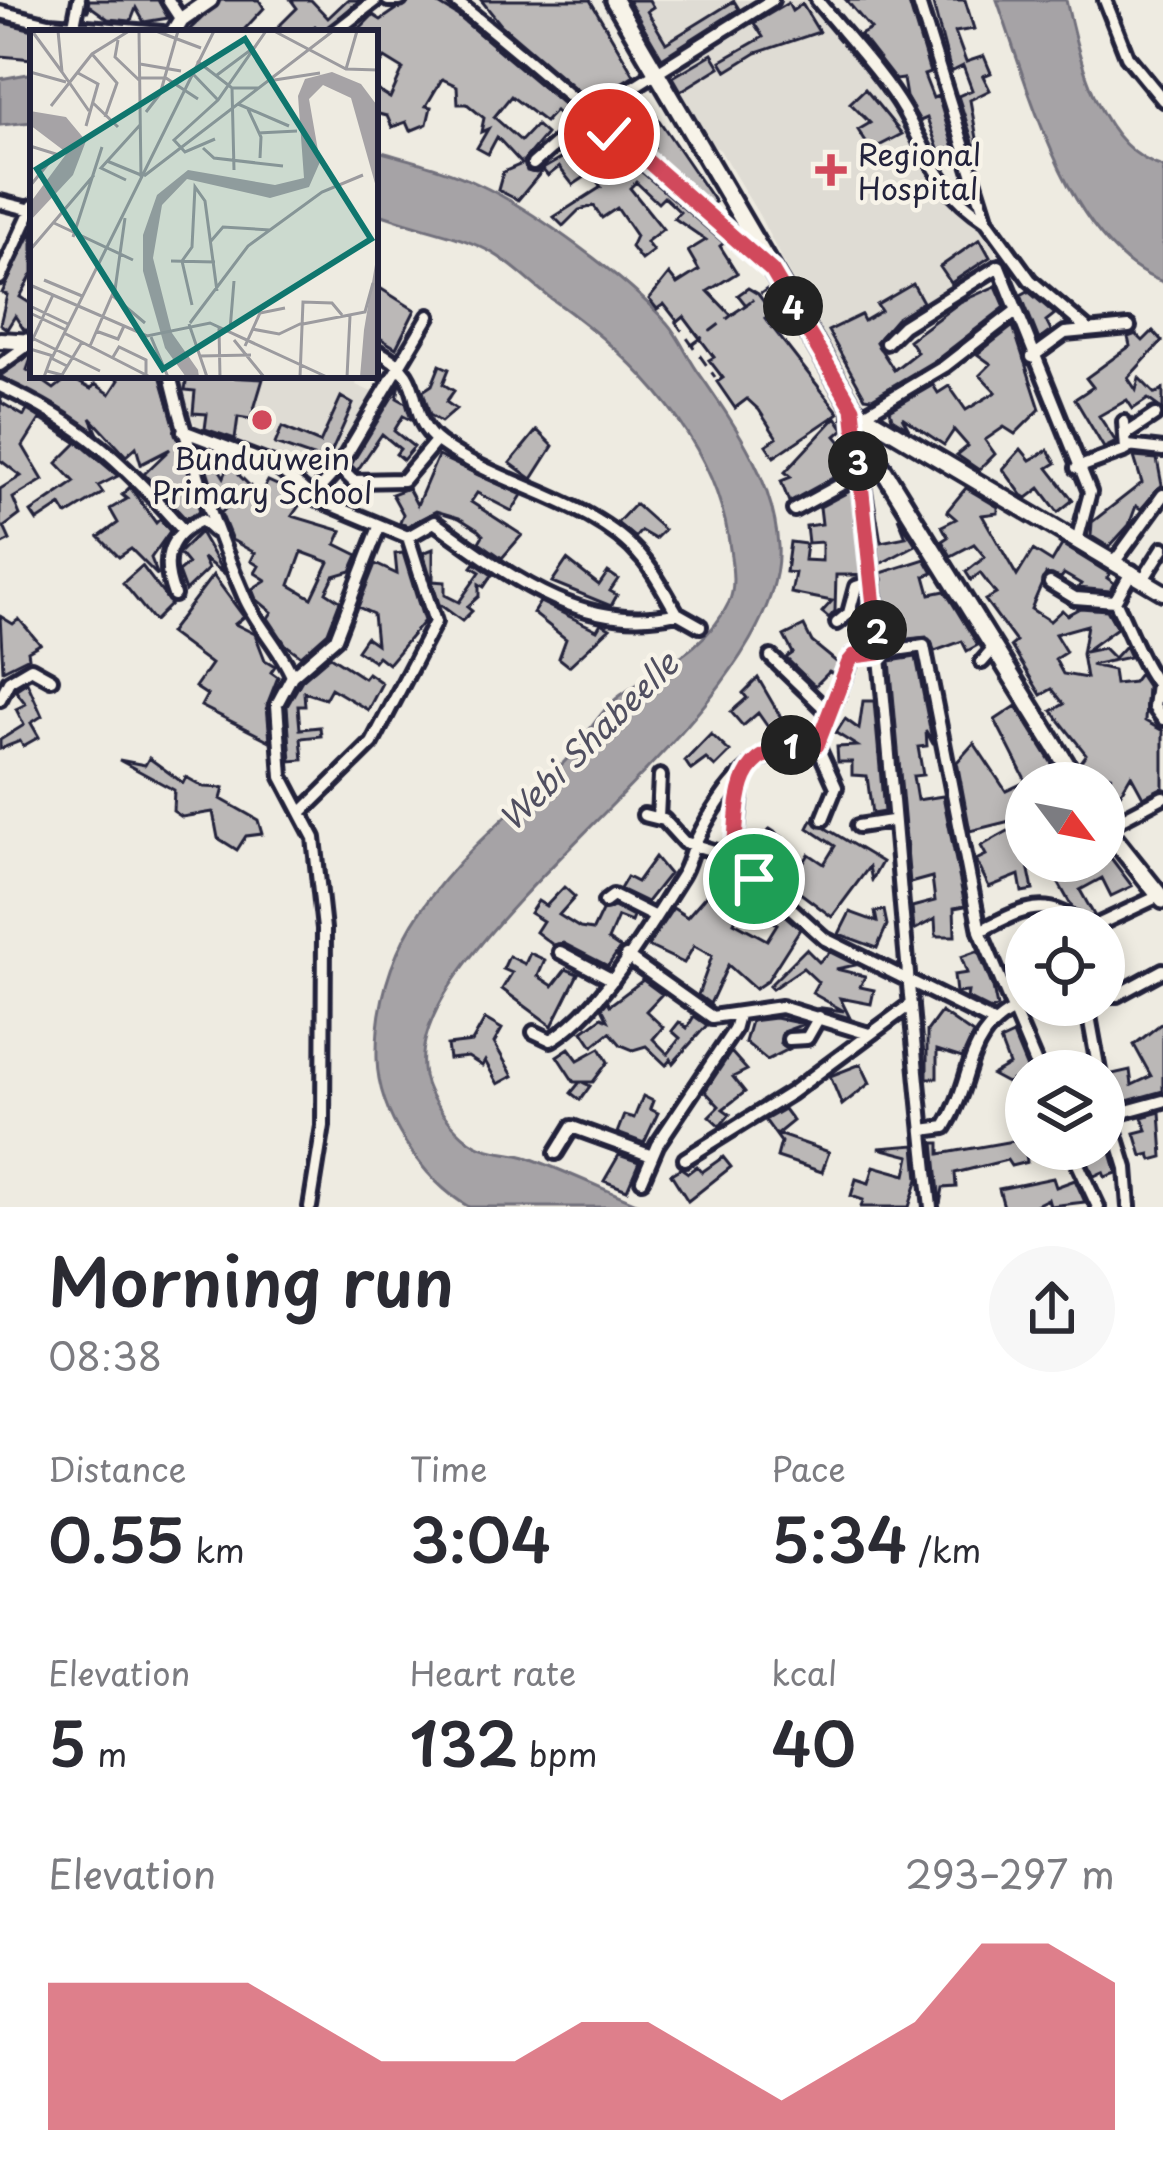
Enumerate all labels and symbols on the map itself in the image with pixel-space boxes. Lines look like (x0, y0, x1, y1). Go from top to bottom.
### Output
inset map (30, 30, 378, 378)
pin (558, 83, 660, 185)
place label: Regional Hospital (858, 131, 981, 210)
marker: Regional Hospital (815, 154, 847, 186)
pin: 4 (763, 276, 823, 336)
marker: Bunduuwein Primary School (249, 407, 275, 433)
pin: 3 (828, 431, 888, 491)
place label: Bunduuwein Primary School (152, 435, 372, 514)
pin: 2 (847, 600, 907, 660)
water label: Webi Shabeelle (486, 637, 690, 841)
pin: 1 (761, 715, 821, 775)
north arrow (1005, 762, 1125, 882)
pin (703, 828, 805, 930)

